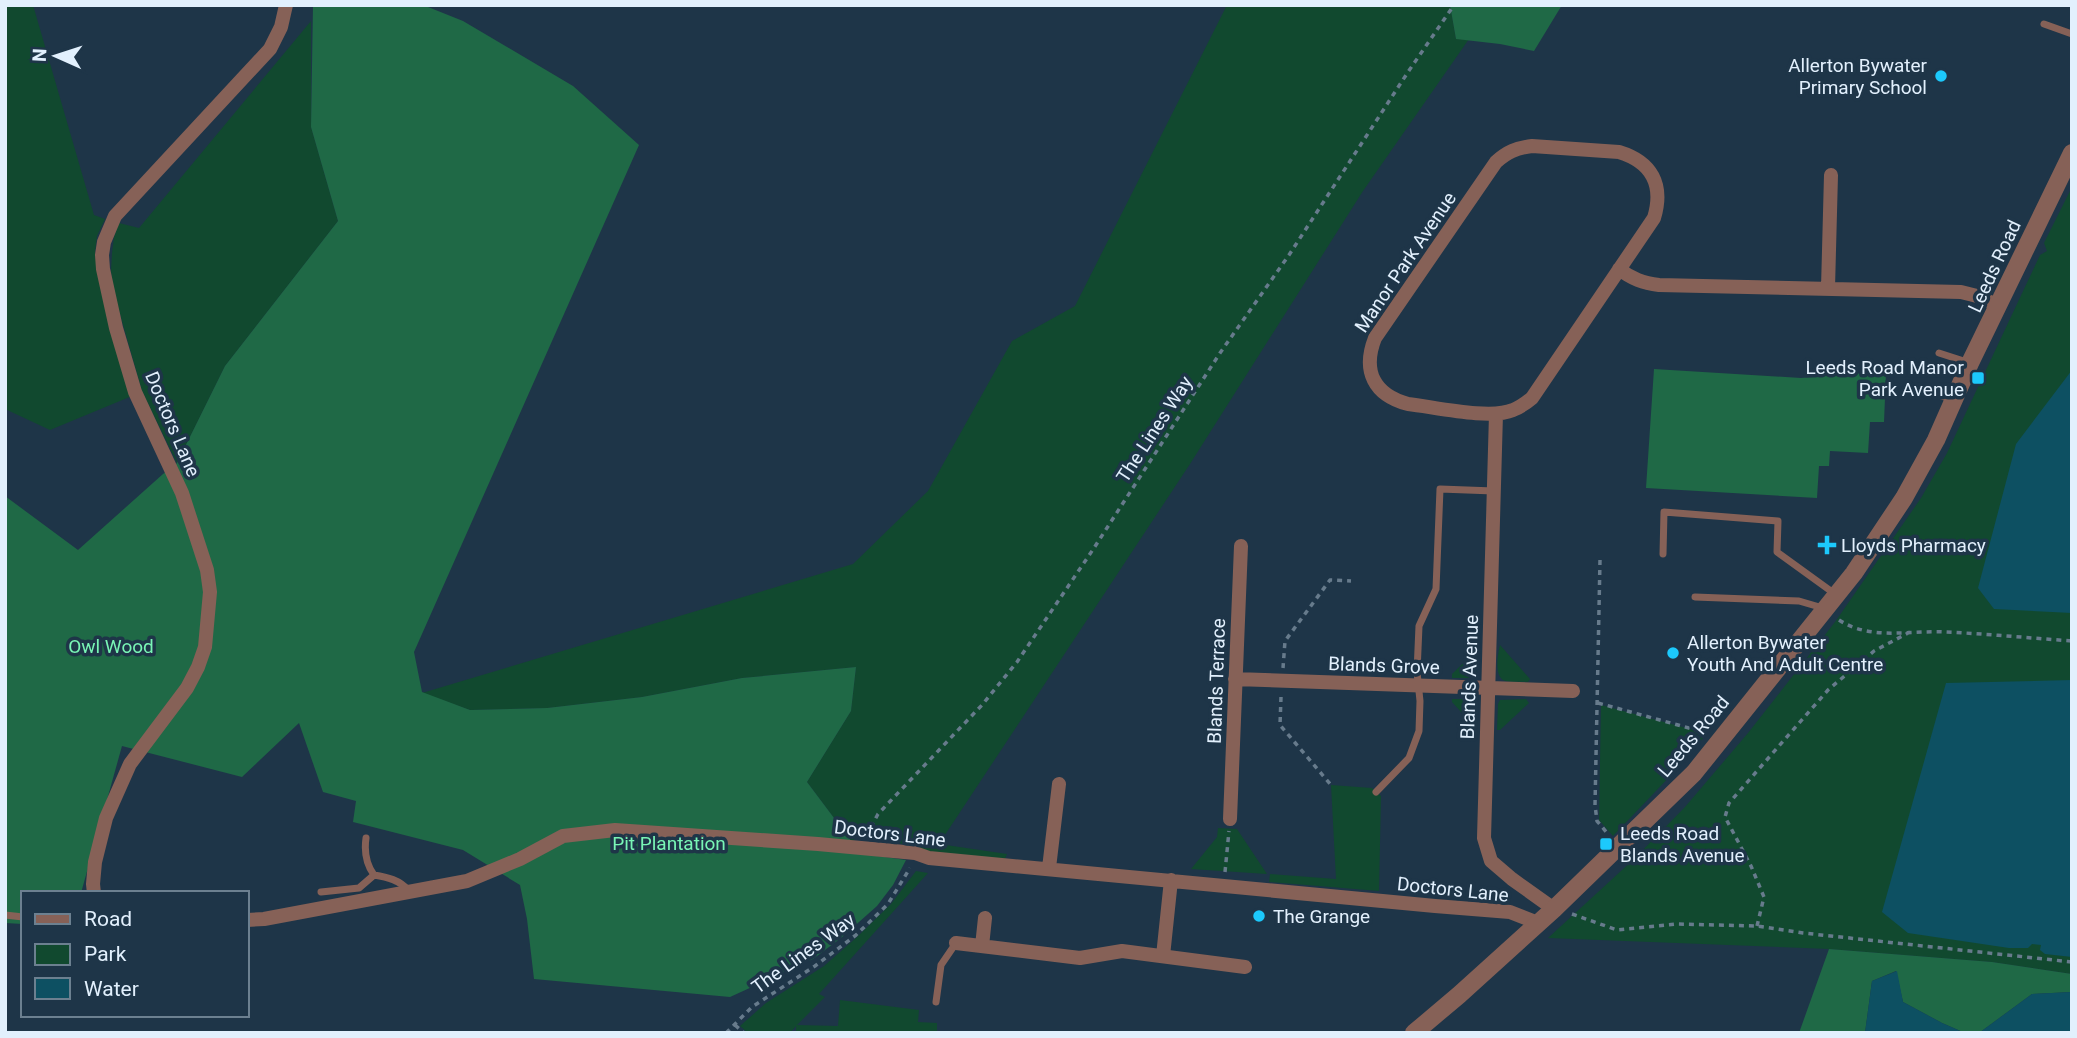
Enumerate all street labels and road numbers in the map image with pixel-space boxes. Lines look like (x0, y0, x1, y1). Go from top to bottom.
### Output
street label: Manor Park Avenue (1350, 188, 1461, 337)
street label: Leeds Road (1963, 216, 2026, 316)
street label: Doctors Lane (140, 368, 205, 480)
street label: The Lines Way (1111, 372, 1197, 487)
street label: Blands Avenue (1456, 614, 1483, 740)
street label: Blands Terrace (1203, 618, 1230, 744)
street label: Blands Grove (1328, 652, 1440, 679)
street label: Leeds Road (1653, 691, 1734, 782)
street label: Doctors Lane (833, 815, 947, 852)
street label: Doctors Lane (1396, 872, 1510, 907)
street label: The Lines Way (747, 908, 860, 999)

